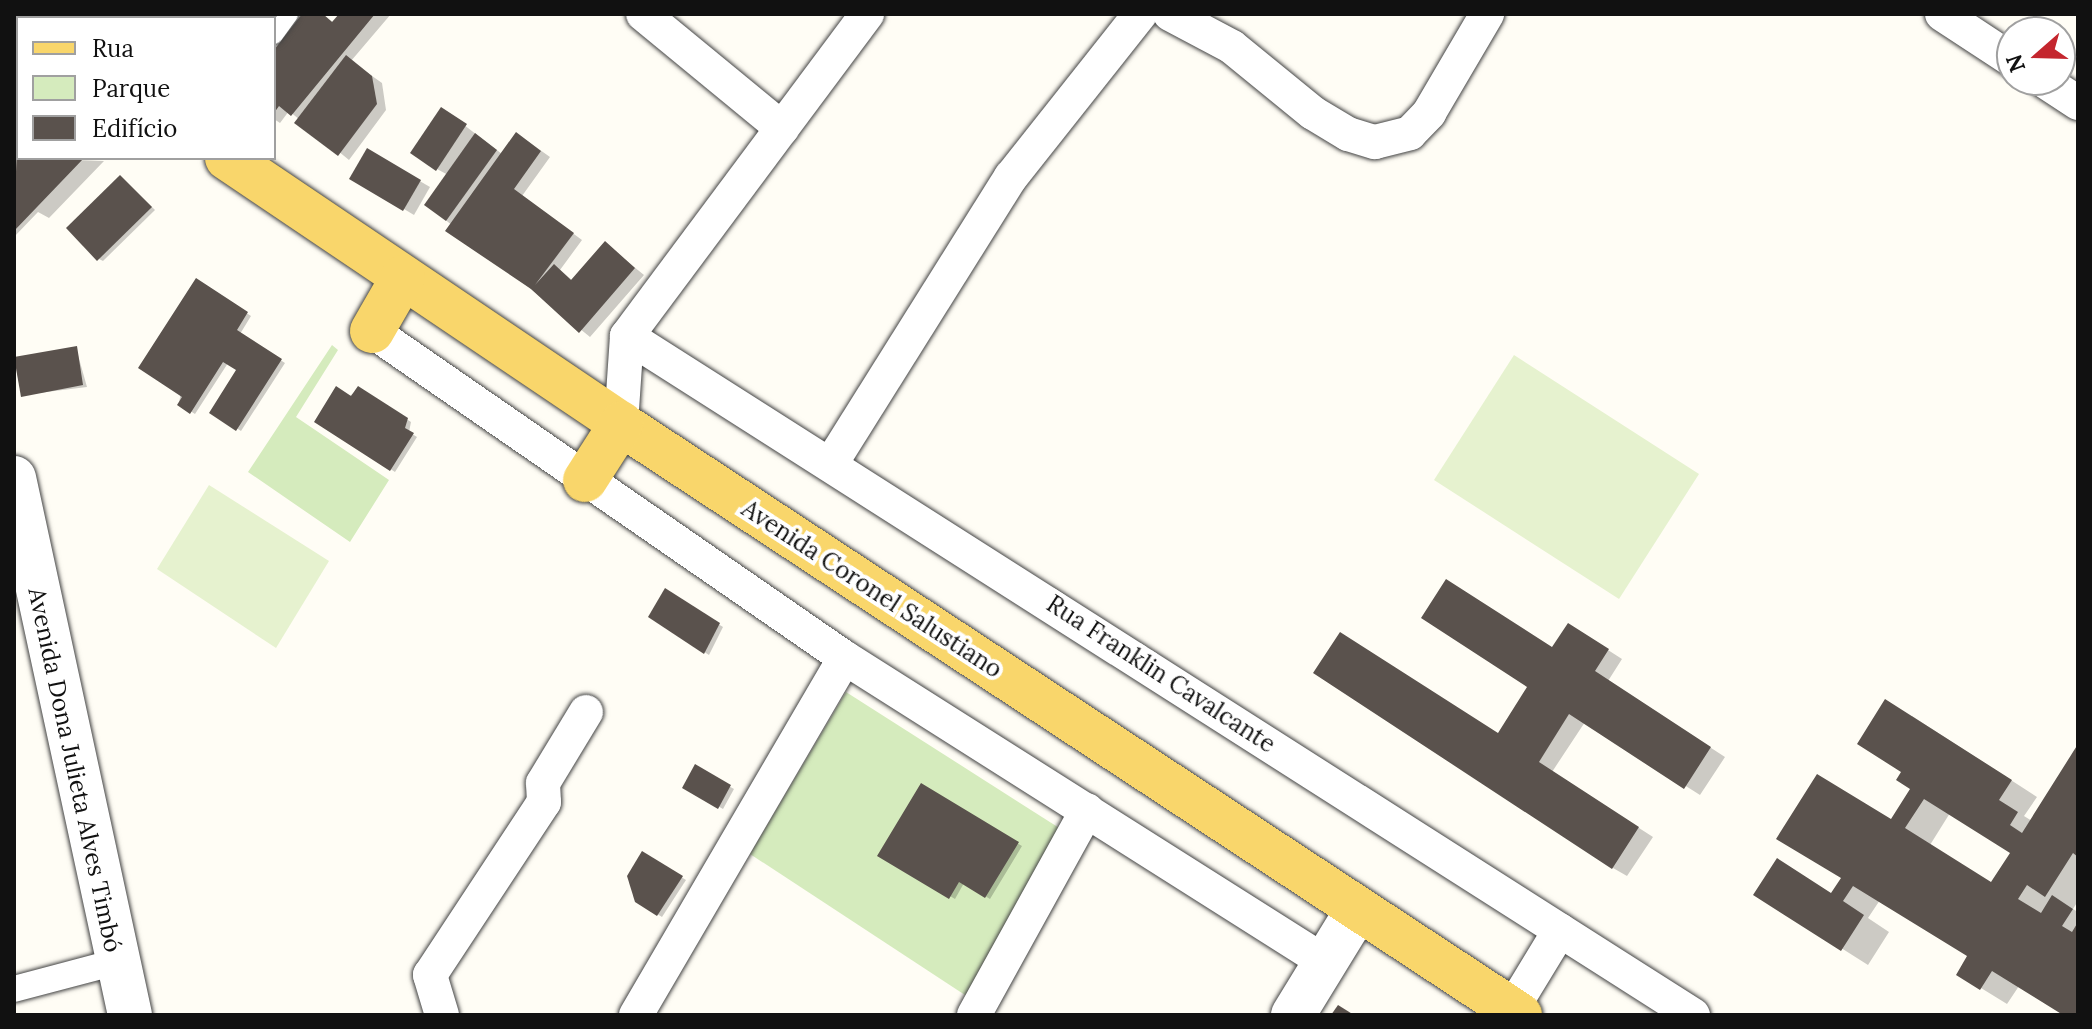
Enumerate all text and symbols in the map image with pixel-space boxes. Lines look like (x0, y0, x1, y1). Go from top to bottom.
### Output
legend (16, 16, 276, 160)
north arrow (1996, 16, 2076, 96)
text: Rua (92, 33, 134, 64)
text: N (1999, 51, 2031, 76)
text: Parque (92, 73, 170, 104)
text: Edifício (92, 113, 177, 144)
street label: Avenida Coronel Salustiano (737, 494, 1007, 684)
street label: Avenida Dona Julieta Alves Timbó (22, 585, 128, 955)
street label: Rua Franklin Cavalcante (1041, 589, 1281, 759)

